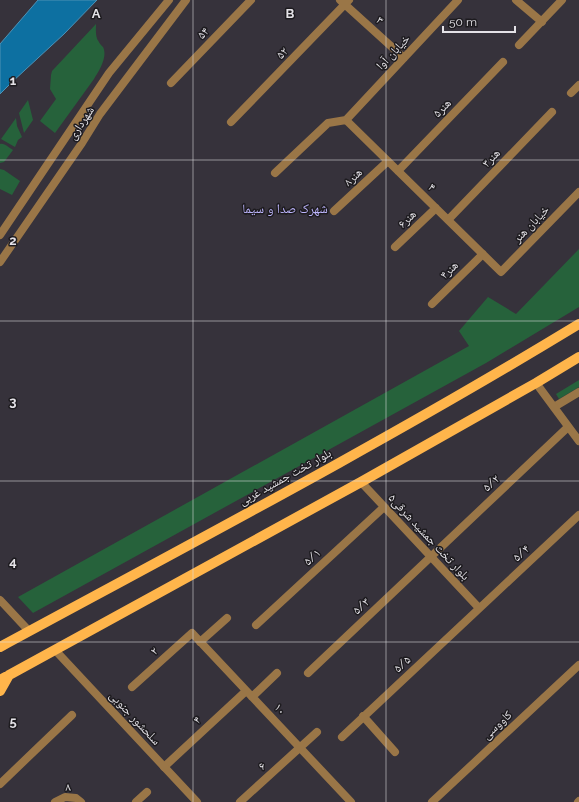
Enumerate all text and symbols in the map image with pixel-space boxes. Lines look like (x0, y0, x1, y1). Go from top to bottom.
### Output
text: A (92, 6, 101, 21)
text: B (286, 6, 295, 21)
scale bar (443, 8, 515, 34)
street label: ۳ (373, 13, 387, 27)
text: 50 m (449, 15, 477, 29)
street label: ۵۴ (194, 24, 212, 42)
street label: خیابان آوا (373, 31, 413, 73)
street label: ۵۲ (273, 44, 291, 62)
text: 1 (10, 73, 17, 88)
street label: هنر۵ (430, 96, 454, 120)
street label: شهرداری (65, 104, 97, 142)
street label: هنر۳ (479, 146, 503, 170)
street label: هنر۸ (341, 165, 365, 189)
street label: ۴ (425, 180, 439, 194)
district label: شهرک صدا و سیما (242, 201, 328, 217)
street label: خیابان هنر (509, 202, 552, 246)
street label: هنر۶ (395, 207, 419, 231)
text: 2 (9, 233, 17, 248)
street label: هنر۴ (437, 258, 461, 282)
text: 3 (9, 394, 17, 409)
street label: بلوار تخت جمشید غربی (236, 446, 334, 509)
street label: ۵/۲ (480, 472, 502, 494)
street label: بلوار تخت جمشید شرقی۵ (385, 491, 472, 583)
street label: ۵/۴ (510, 542, 532, 564)
street label: ۵/۱ (301, 546, 323, 568)
text: 4 (9, 554, 17, 569)
street label: ۵/۳ (350, 595, 372, 617)
street label: ۲ (147, 644, 161, 658)
street label: ۵/۵ (391, 653, 413, 675)
street label: سلحشور جنوبی (106, 688, 164, 748)
street label: ۱۰ (271, 700, 289, 718)
street label: کاووسی (479, 708, 515, 742)
street label: ۴ (190, 713, 204, 727)
text: 5 (9, 714, 17, 729)
street label: ۶ (255, 759, 269, 773)
street label: ۸ (65, 780, 71, 794)

